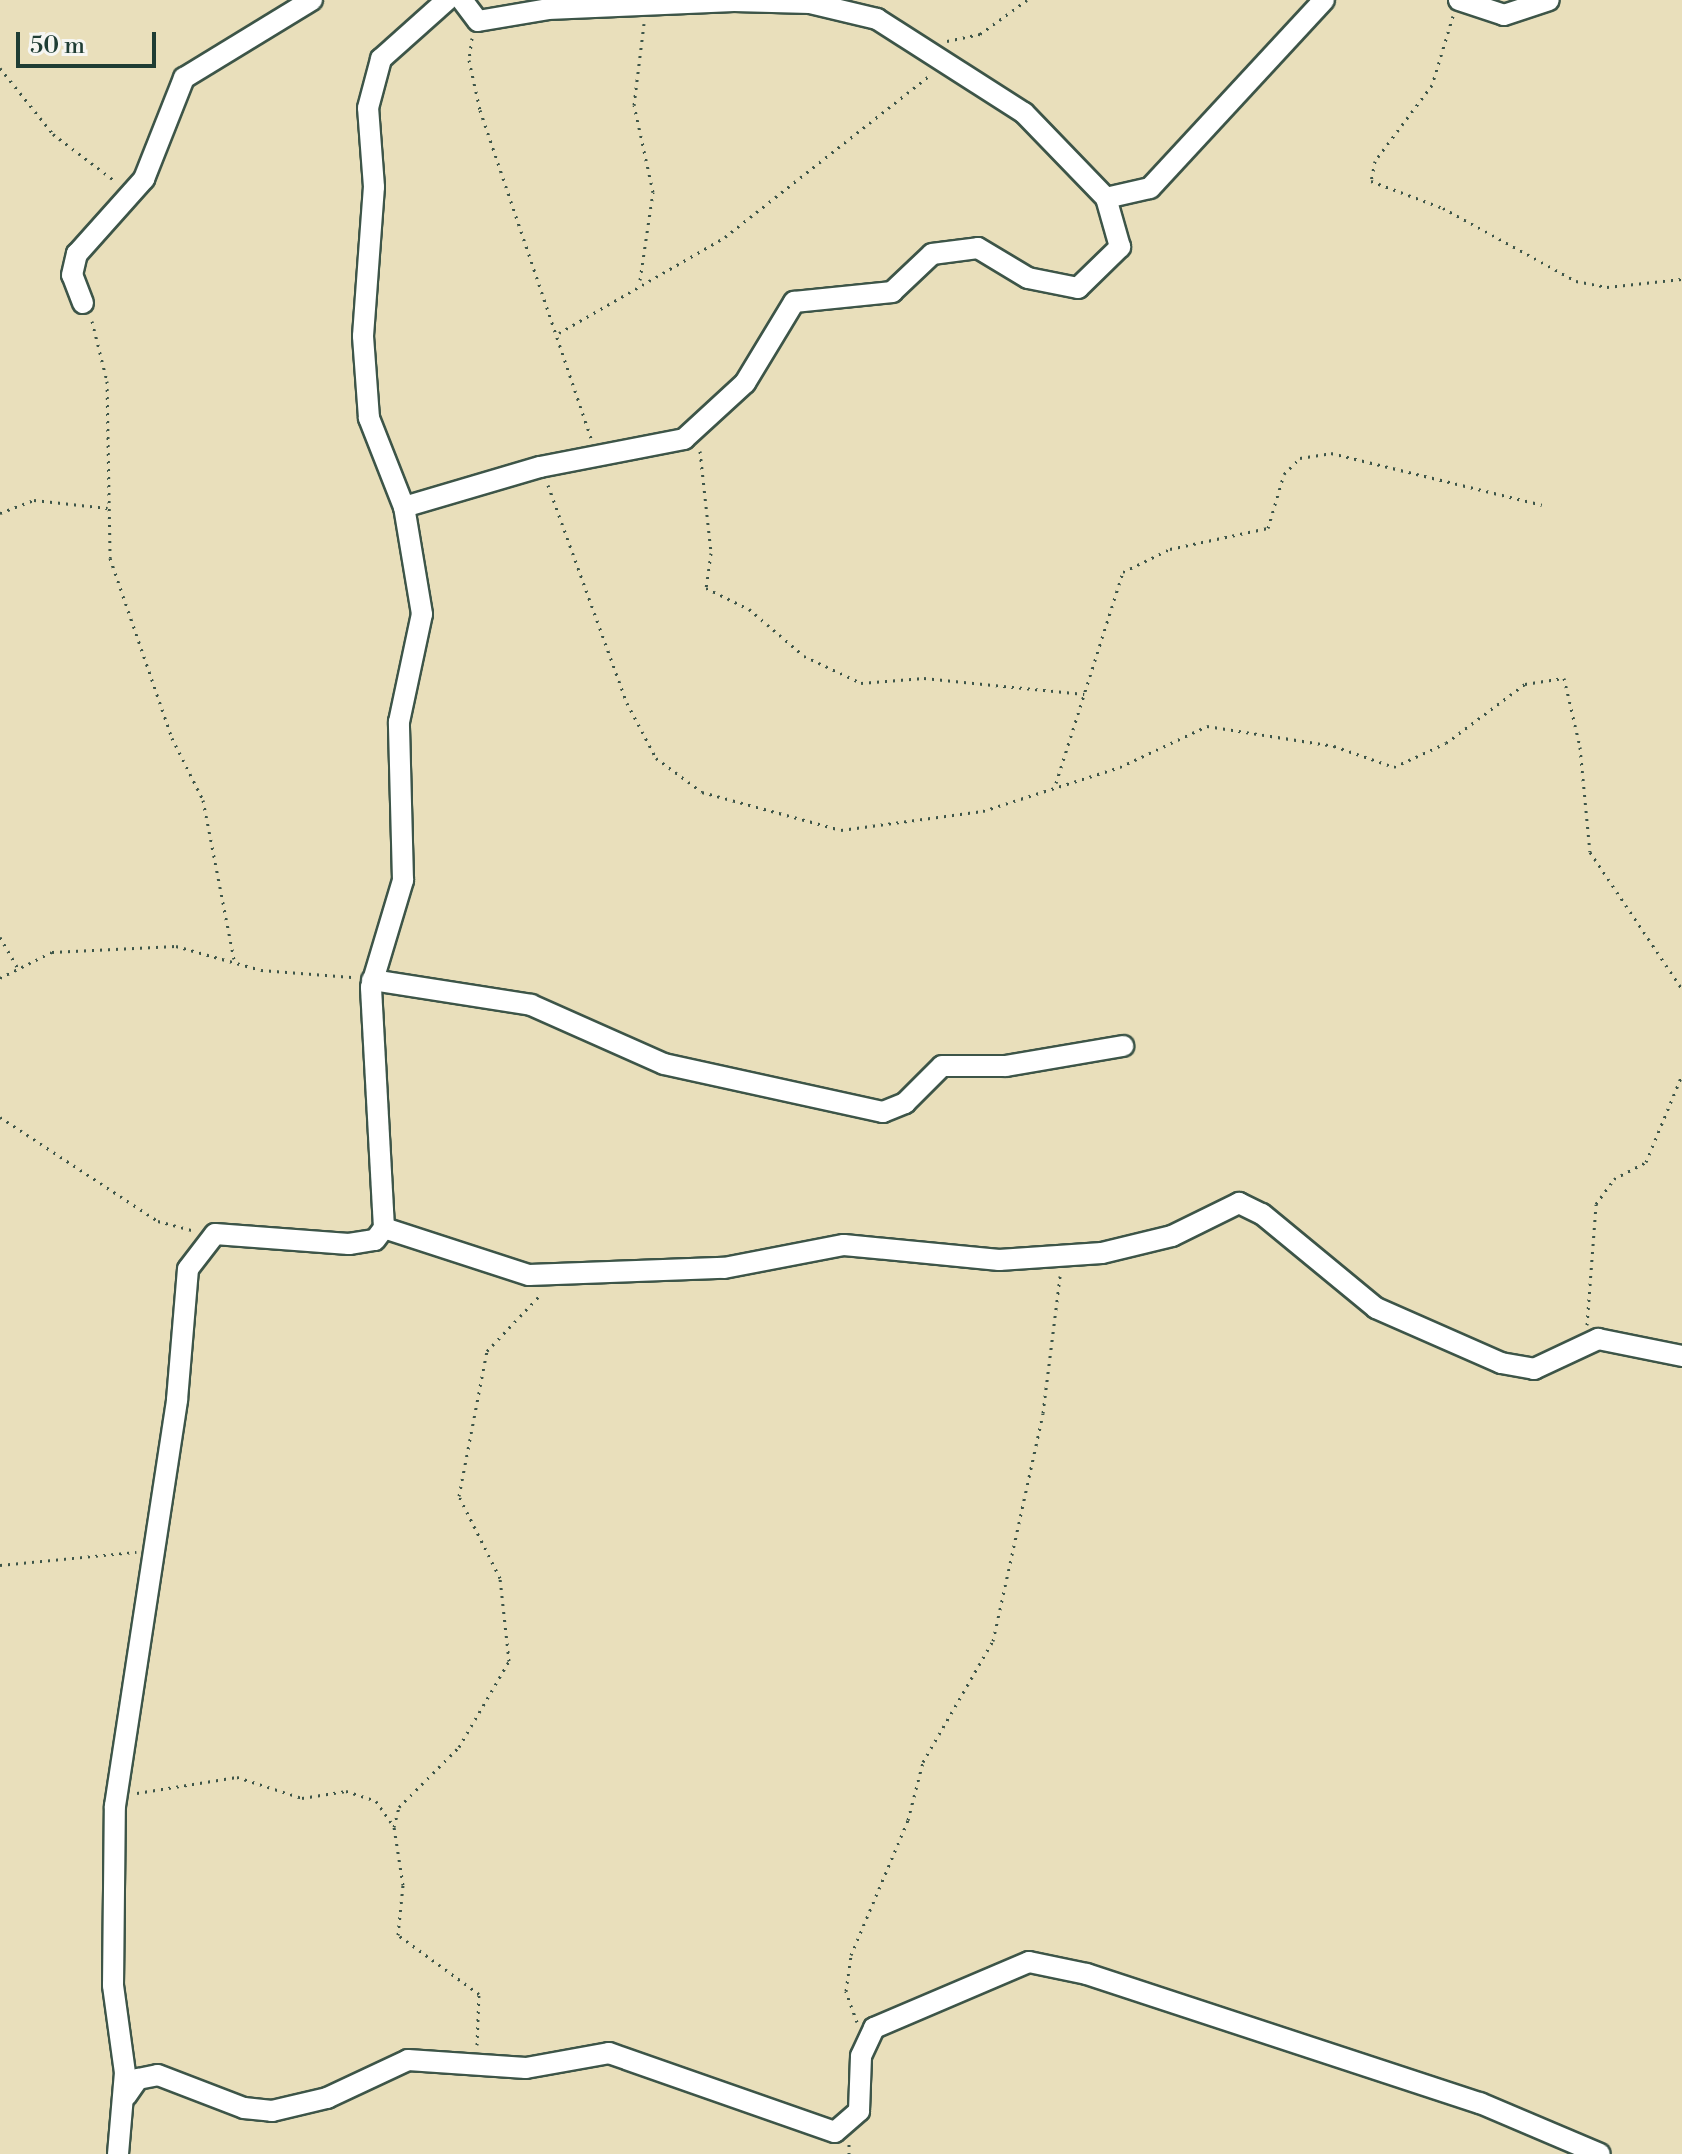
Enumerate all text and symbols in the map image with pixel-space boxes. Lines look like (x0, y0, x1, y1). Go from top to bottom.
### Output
scale bar (20, 16, 160, 66)
text: 50 m (30, 31, 85, 61)

